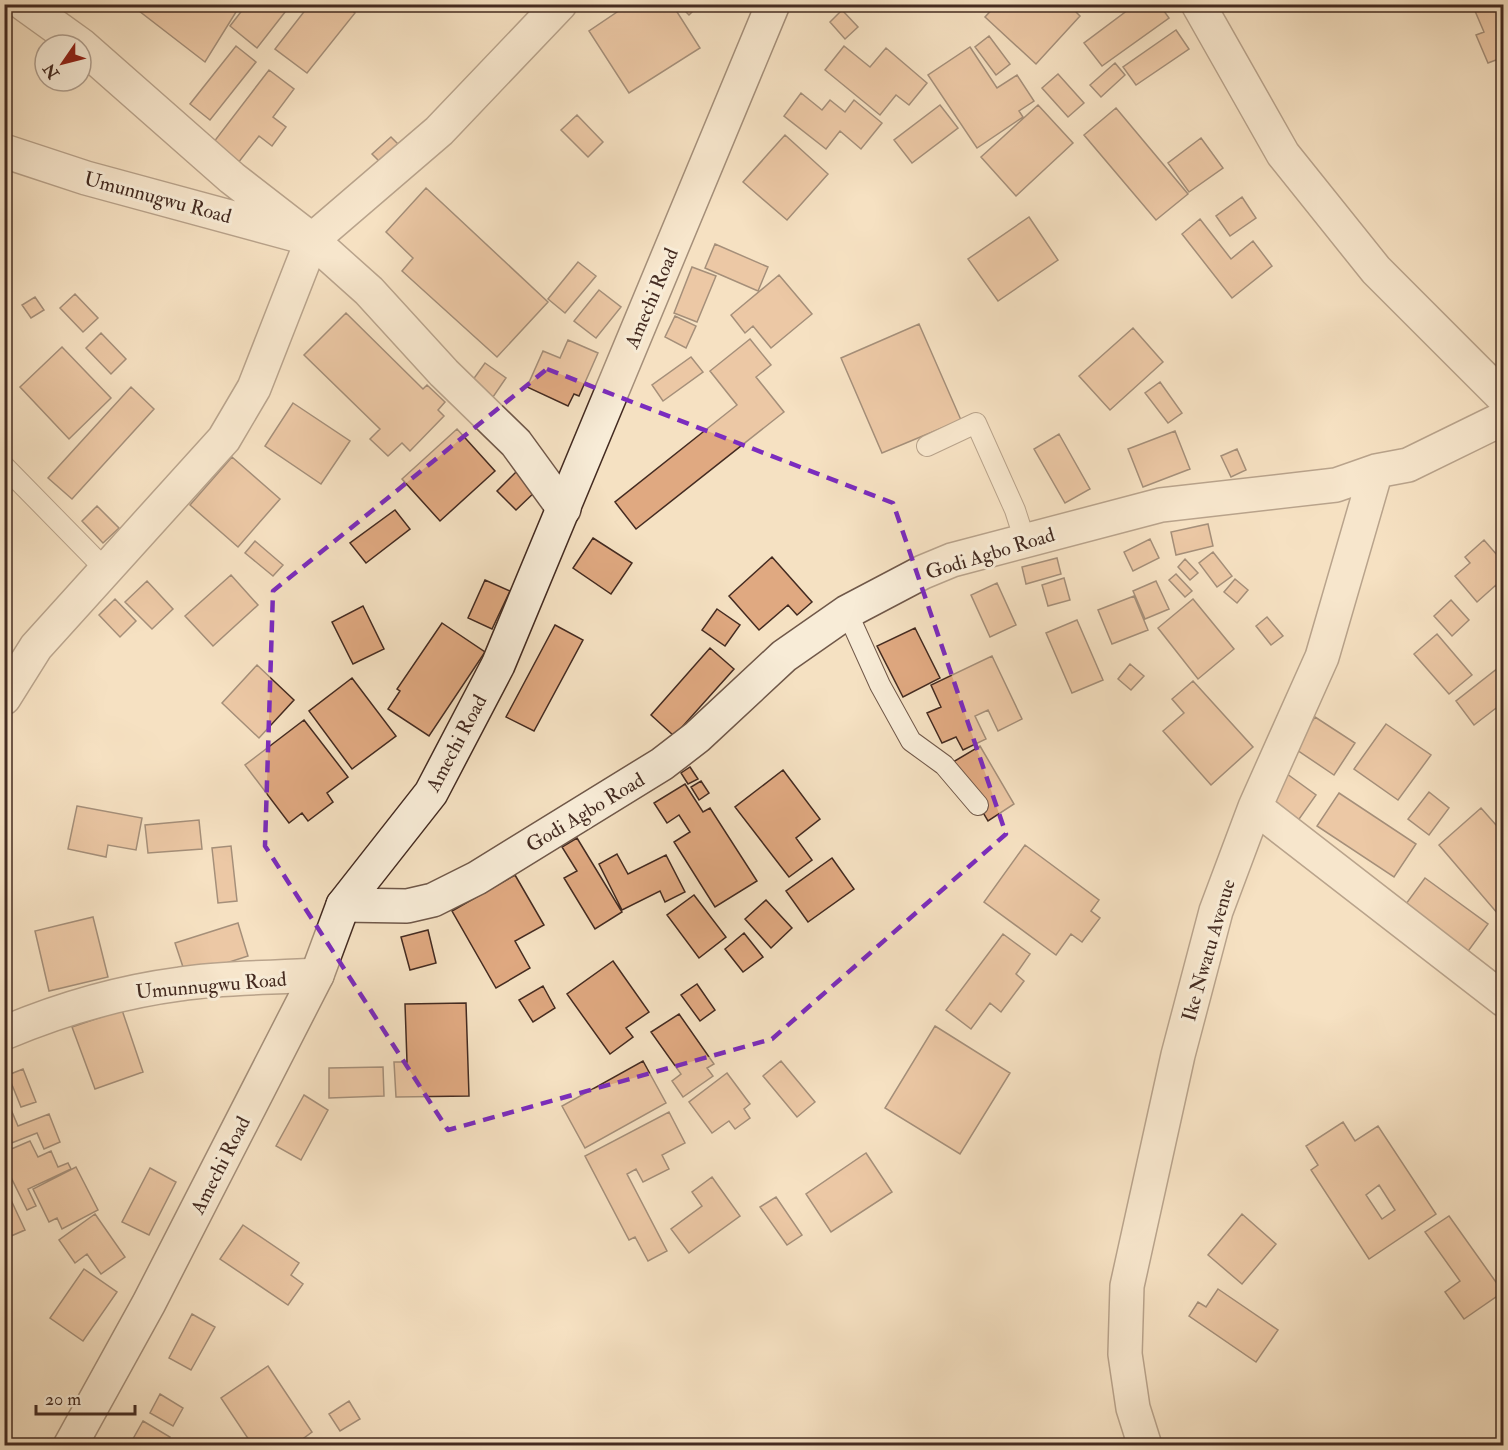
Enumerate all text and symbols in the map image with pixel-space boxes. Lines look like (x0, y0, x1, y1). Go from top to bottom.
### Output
north arrow (33, 33, 93, 93)
text: N (39, 59, 64, 83)
street label: Umunnugwu Road (82, 166, 234, 229)
street label: Amechi Road (619, 244, 684, 353)
street label: Godi Agbo Road (923, 522, 1058, 585)
street label: Amechi Road (420, 690, 493, 797)
street label: Godi Agbo Road (521, 767, 649, 858)
street label: Ike Nwatu Avenue (1176, 876, 1241, 1024)
street label: Umunnugwu Road (135, 966, 288, 1005)
street label: Amechi Road (185, 1112, 256, 1219)
scale bar (36, 1378, 135, 1416)
text: 20 m (45, 1388, 81, 1411)

